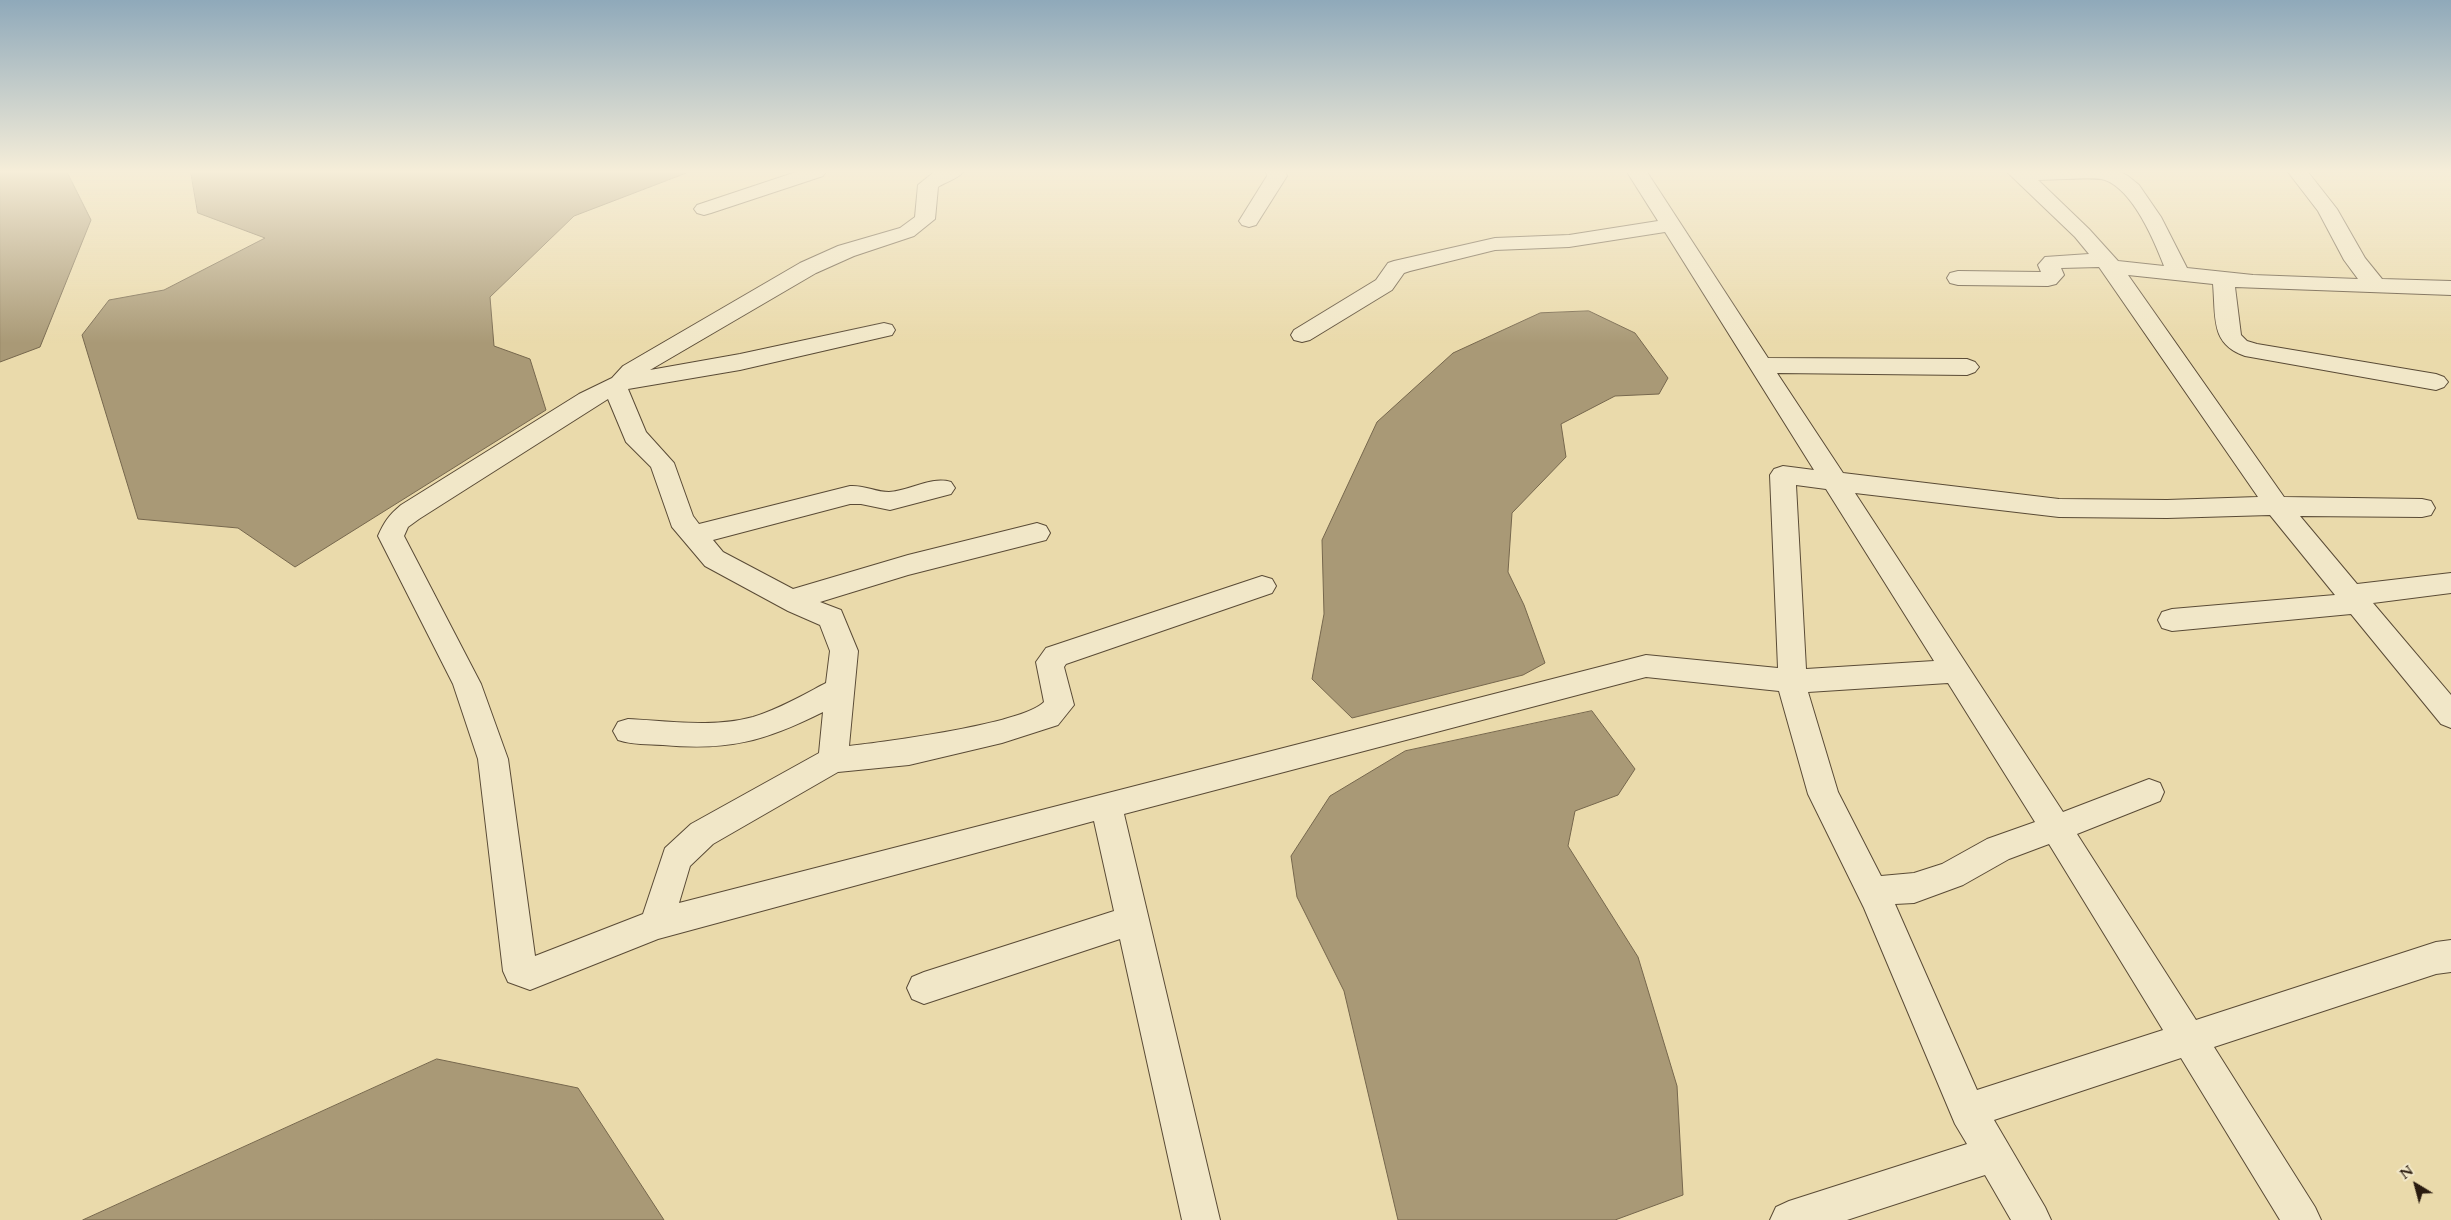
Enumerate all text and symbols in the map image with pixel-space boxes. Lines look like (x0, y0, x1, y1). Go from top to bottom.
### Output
north arrow (2391, 1160, 2441, 1210)
text: N (2396, 1161, 2417, 1184)

